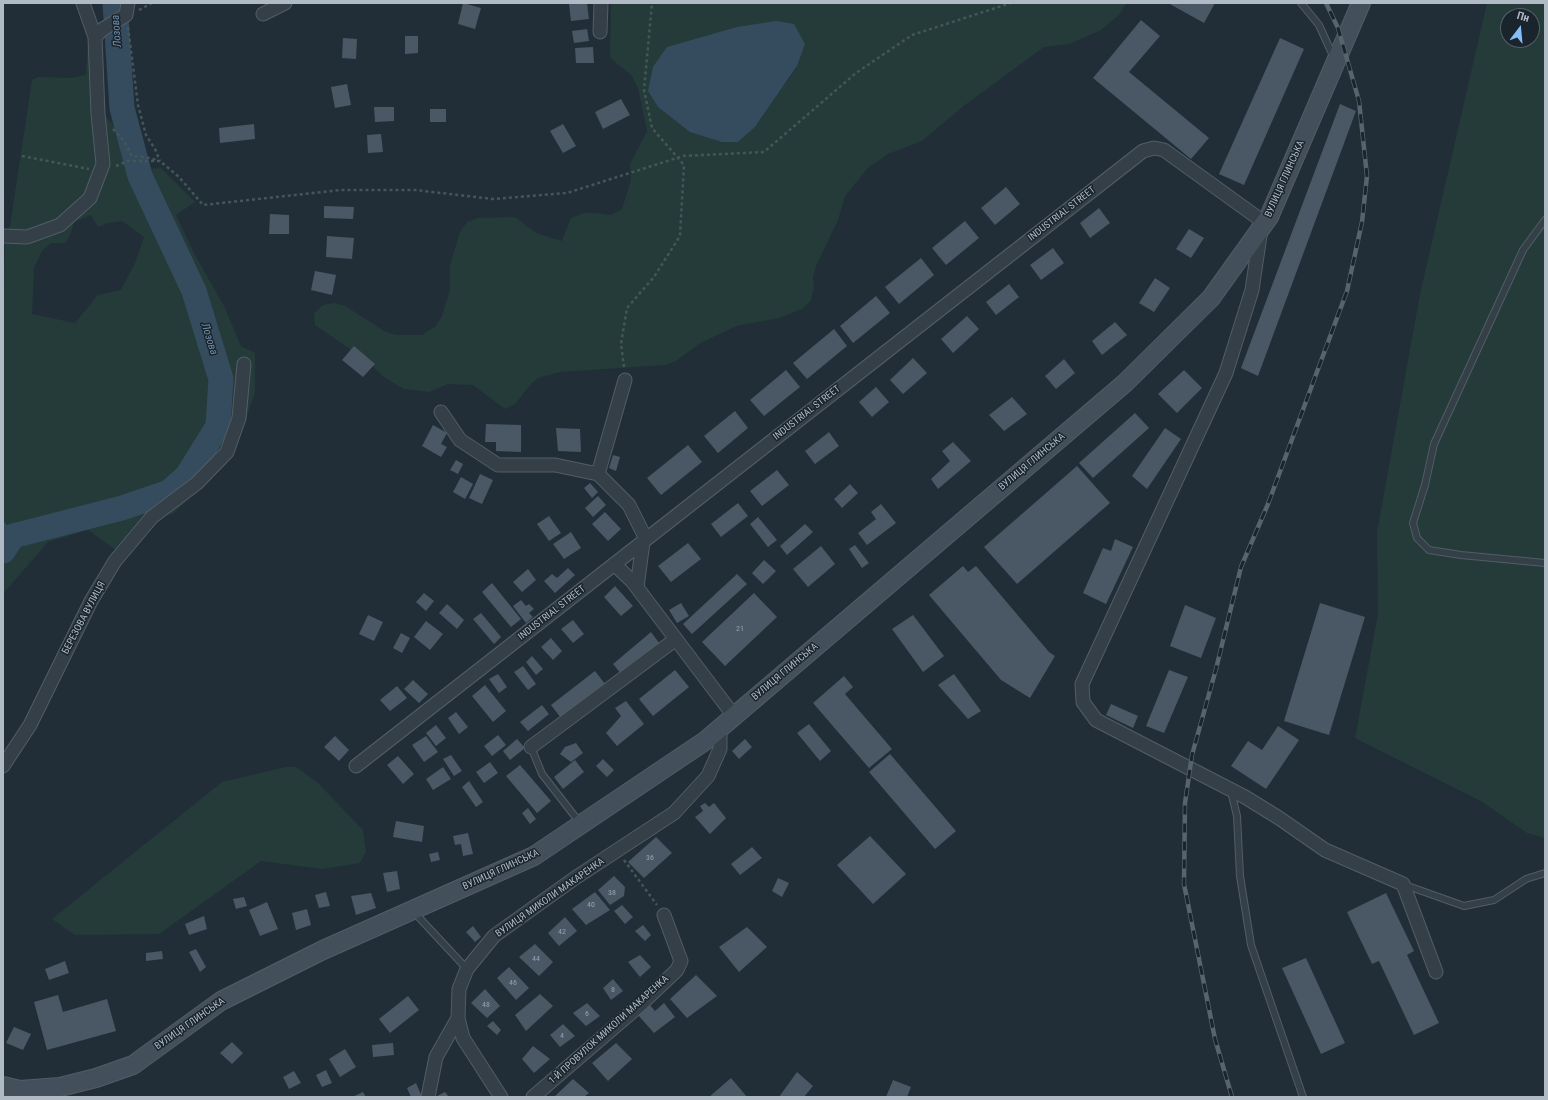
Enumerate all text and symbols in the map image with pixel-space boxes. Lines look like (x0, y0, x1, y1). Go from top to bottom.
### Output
north arrow (1500, 8, 1540, 48)
text: Пн (1515, 9, 1531, 25)
water label: Лозова (109, 14, 125, 48)
street label: ВУЛИЦЯ ГЛИНСЬКА (1263, 139, 1307, 219)
street label: INDUSTRIAL STREET (1026, 184, 1098, 244)
water label: Лозова (198, 322, 220, 356)
street label: INDUSTRIAL STREET (771, 383, 843, 443)
street label: ВУЛИЦЯ ГЛИНСЬКА (996, 431, 1068, 493)
street label: БЕРЕЗОВА ВУЛИЦЯ (60, 580, 108, 656)
street label: INDUSTRIAL STREET (516, 583, 588, 643)
house number: 21 (736, 624, 744, 634)
street label: ВУЛИЦЯ ГЛИНСЬКА (749, 641, 821, 703)
street label: ВУЛИЦЯ ГЛИНСЬКА (461, 847, 541, 893)
house number: 36 (646, 853, 654, 863)
street label: ВУЛИЦЯ МИКОЛИ МАКАРЕНКА (493, 856, 607, 940)
house number: 38 (608, 888, 616, 898)
house number: 40 (587, 900, 595, 910)
house number: 42 (558, 927, 566, 937)
house number: 44 (532, 954, 540, 964)
street label: 1-Й ПРОВУЛОК МИКОЛИ МАКАРЕНКА (547, 973, 671, 1087)
house number: 46 (509, 978, 517, 988)
house number: 8 (611, 985, 615, 995)
street label: ВУЛИЦЯ ГЛИНСЬКА (153, 995, 227, 1053)
house number: 48 (482, 1000, 490, 1010)
house number: 6 (585, 1009, 589, 1019)
house number: 4 (560, 1031, 564, 1041)

